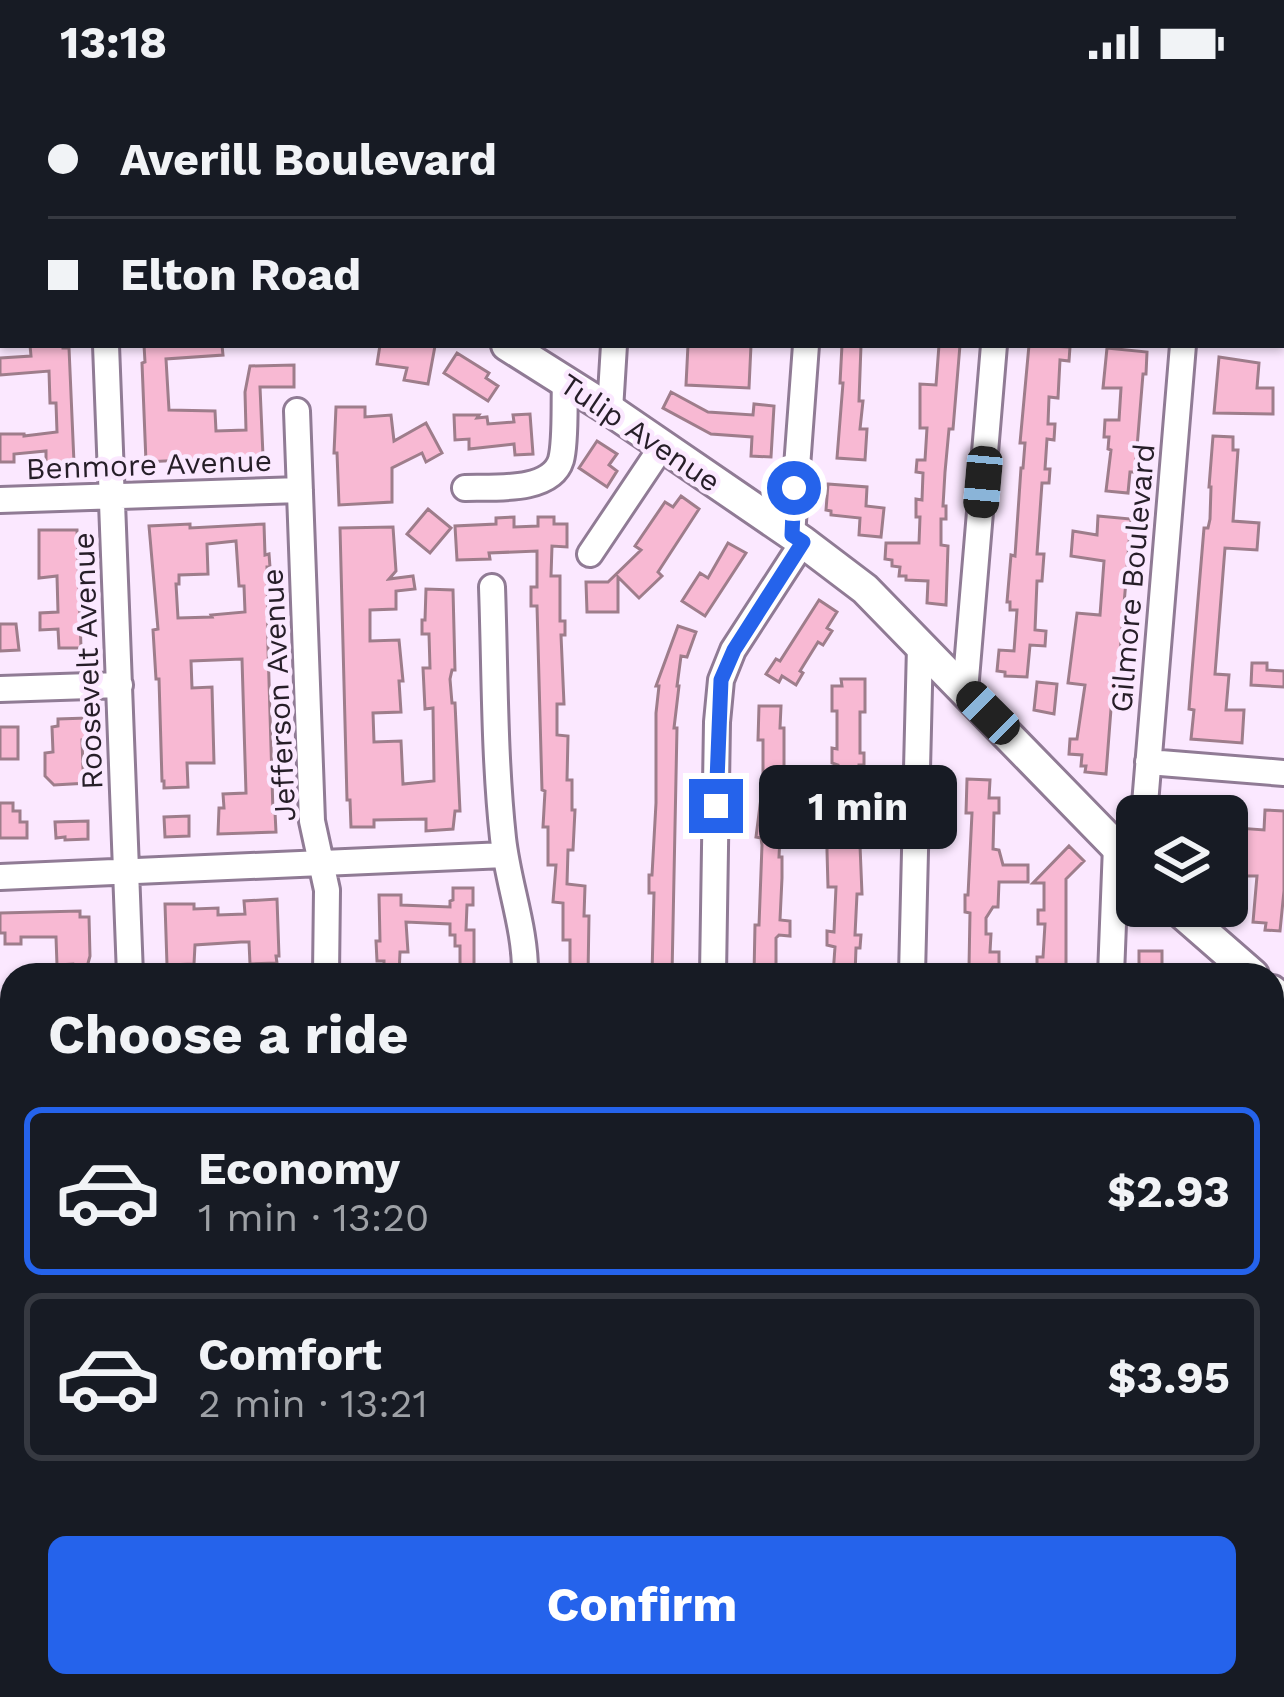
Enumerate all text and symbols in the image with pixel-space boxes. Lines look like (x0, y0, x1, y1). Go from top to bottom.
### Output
text: 13:18 (60, 16, 167, 69)
text: Averill Boulevard (120, 133, 497, 186)
text: Elton Road (120, 248, 361, 301)
street label: Tulip Avenue (553, 366, 727, 499)
street label: Gilmore Boulevard (1103, 442, 1162, 714)
street label: Benmore Avenue (25, 443, 273, 486)
car (962, 445, 1004, 519)
route start (767, 461, 821, 515)
street label: Roosevelt Avenue (66, 532, 109, 790)
street label: Jefferson Avenue (254, 568, 303, 823)
car (950, 675, 1026, 751)
callout: 1 min (758, 764, 956, 848)
route end (689, 779, 743, 833)
text: 1 min (808, 784, 908, 829)
map controls (1116, 795, 1248, 927)
button: layers (1116, 795, 1248, 927)
text: Choose a ride (48, 1003, 409, 1066)
icon: car (54, 1137, 162, 1245)
text: Economy (198, 1142, 400, 1195)
text: $2.93 (1107, 1165, 1230, 1218)
text: 1 min · 13:20 (198, 1195, 429, 1240)
icon: car (54, 1323, 162, 1431)
text: Comfort (198, 1328, 382, 1381)
text: $3.95 (1108, 1351, 1230, 1404)
text: 2 min · 13:21 (198, 1381, 428, 1426)
button: Confirm (48, 1536, 1236, 1674)

